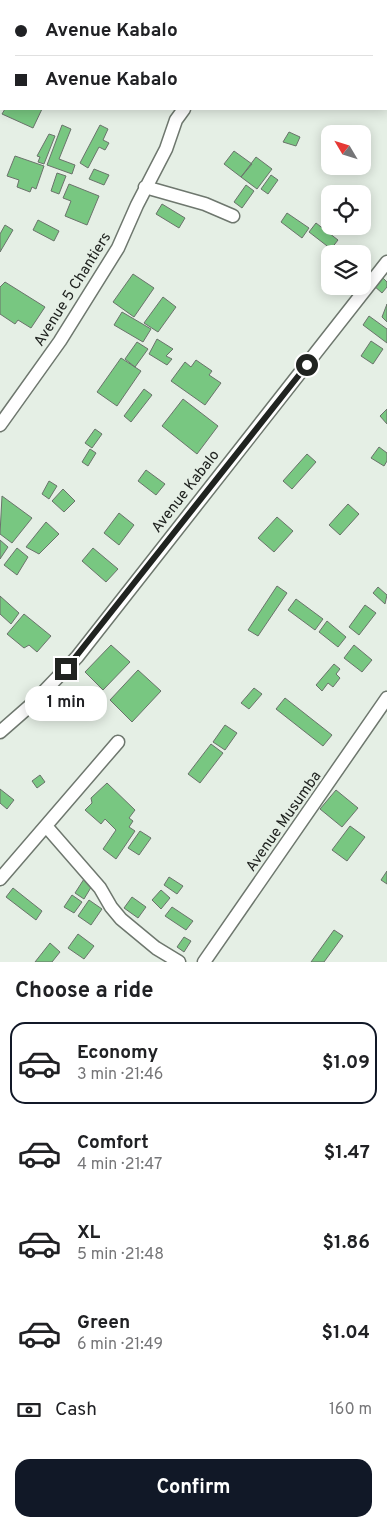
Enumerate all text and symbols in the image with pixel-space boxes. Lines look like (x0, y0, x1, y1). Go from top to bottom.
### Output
text: Avenue Kabalo (45, 19, 178, 43)
text: Avenue Kabalo (45, 68, 178, 92)
north arrow (321, 125, 371, 175)
map controls (321, 125, 371, 295)
button: locate (321, 185, 371, 235)
street label: Avenue 5 Chantiers (30, 229, 116, 350)
button: layers (321, 245, 371, 295)
route start (296, 354, 318, 376)
street label: Avenue Kabalo (148, 447, 224, 537)
route end (55, 658, 77, 680)
callout: 1 min (25, 686, 107, 722)
text: 1 min (47, 693, 85, 713)
street label: Avenue Musumba (242, 768, 326, 876)
text: Choose a ride (15, 978, 153, 1005)
icon: car (17, 1041, 62, 1086)
text: Economy (77, 1041, 158, 1065)
text: $1.09 (322, 1051, 370, 1075)
text: 3 min · 21:46 (77, 1065, 163, 1085)
icon: car (17, 1131, 62, 1176)
text: Comfort (77, 1131, 149, 1155)
text: $1.47 (324, 1141, 370, 1165)
text: 4 min · 21:47 (77, 1155, 162, 1175)
icon: car (17, 1221, 62, 1266)
text: XL (77, 1221, 100, 1245)
text: $1.86 (323, 1231, 370, 1255)
text: 5 min · 21:48 (77, 1245, 164, 1265)
icon: car (17, 1311, 62, 1356)
text: Green (77, 1311, 130, 1335)
text: $1.04 (322, 1321, 370, 1345)
text: 6 min · 21:49 (77, 1335, 163, 1355)
icon: cash (15, 1396, 43, 1424)
text: Cash (55, 1398, 97, 1422)
text: 160 m (329, 1400, 372, 1420)
button: Confirm (15, 1459, 372, 1517)

